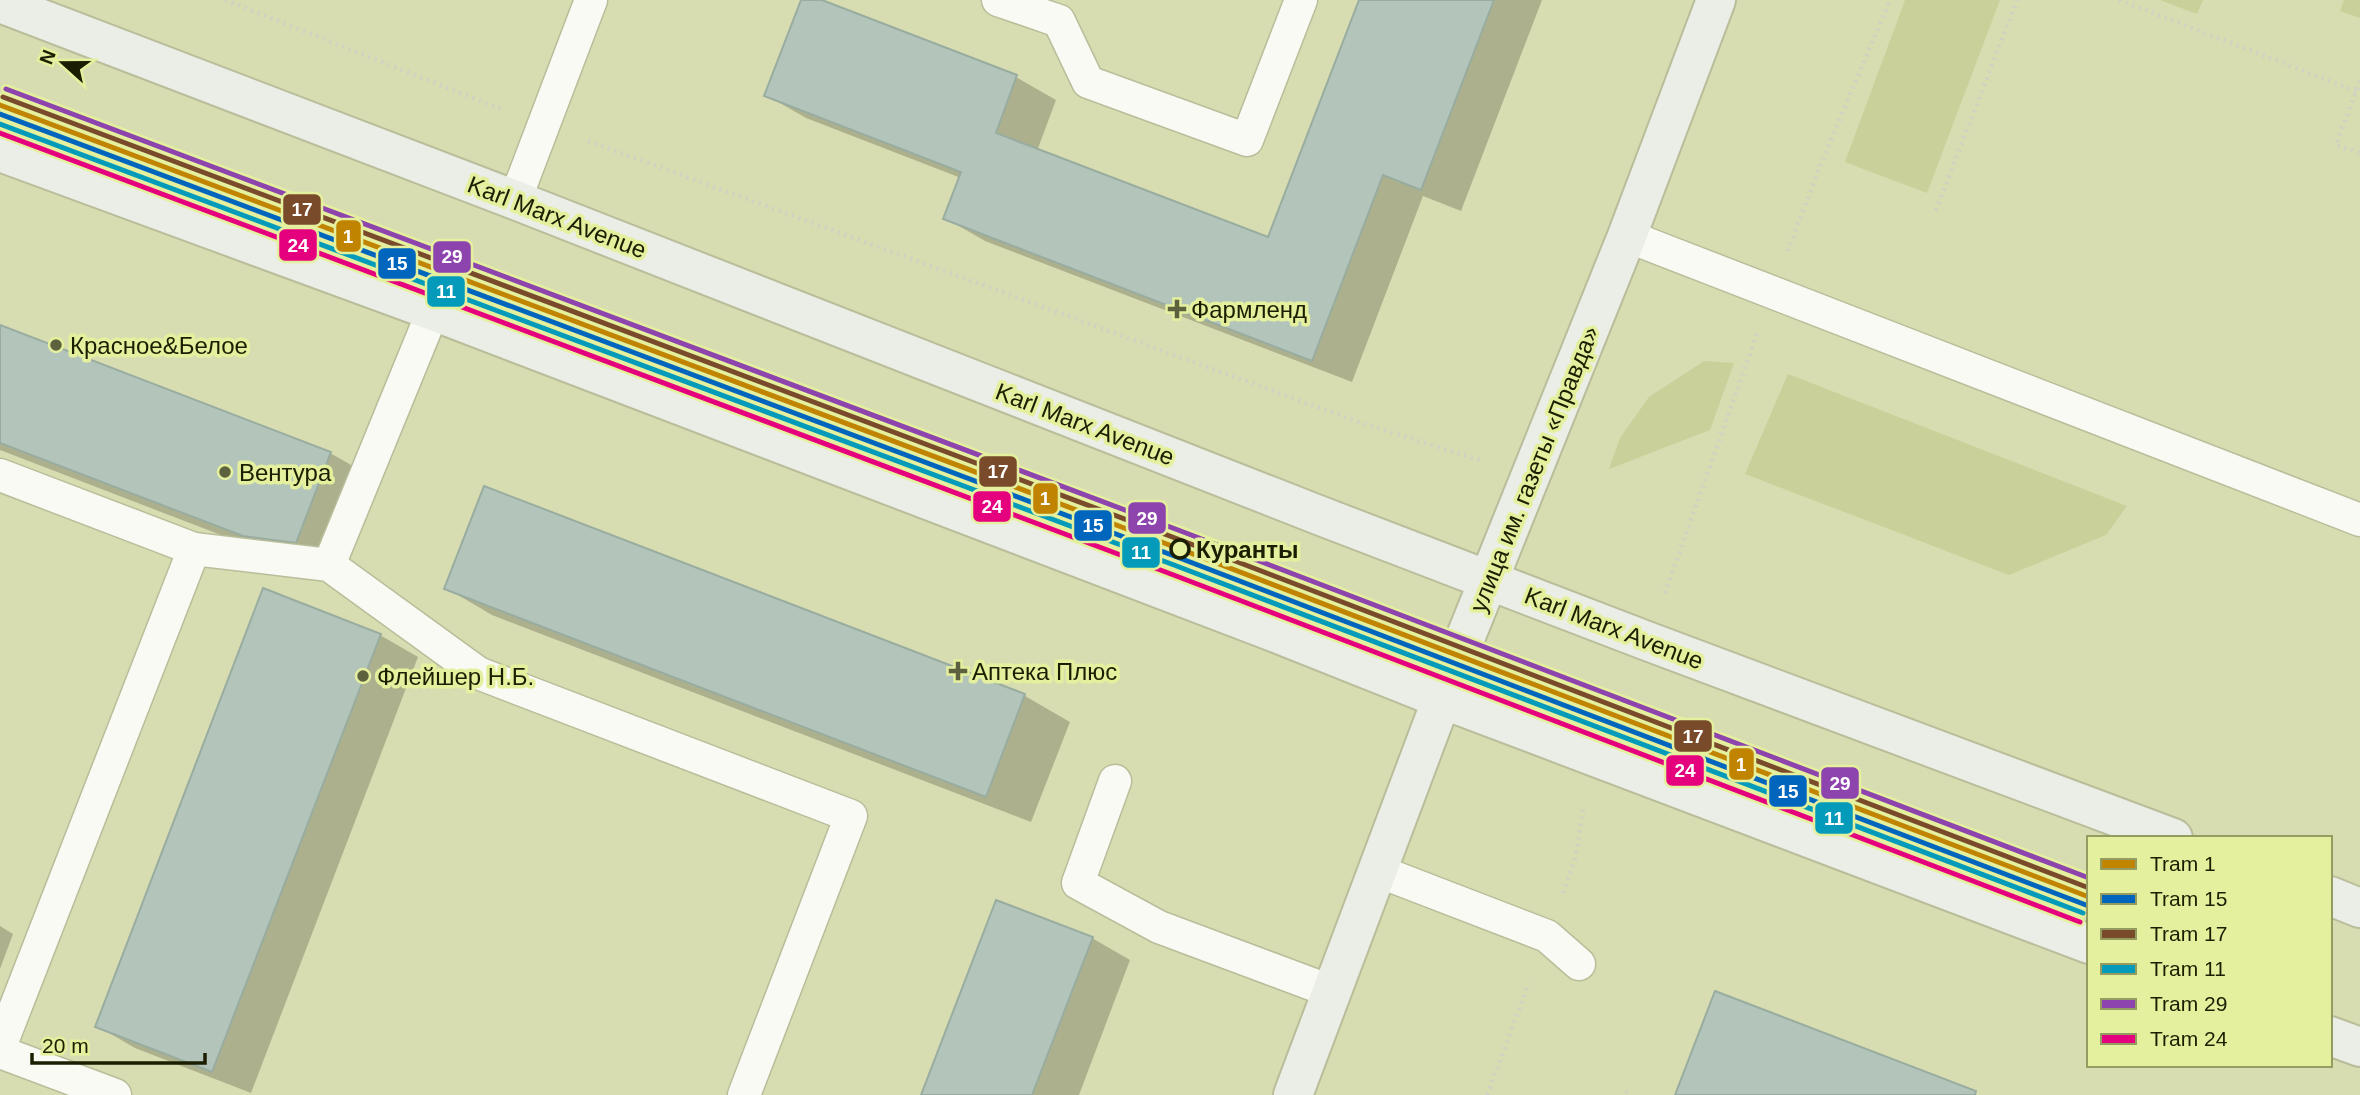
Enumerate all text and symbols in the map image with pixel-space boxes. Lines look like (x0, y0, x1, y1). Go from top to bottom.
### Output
north arrow (28, 28, 98, 98)
text: N (35, 47, 60, 67)
street label: Karl Marx Avenue (464, 171, 650, 263)
line badge: 17 (282, 193, 322, 226)
text: 17 (291, 199, 313, 220)
line badge: 1 (335, 219, 362, 253)
text: 1 (343, 226, 354, 247)
line badge: 24 (278, 228, 318, 262)
text: 24 (287, 235, 309, 256)
line badge: 29 (432, 240, 472, 274)
text: 29 (441, 246, 463, 267)
line badge: 15 (377, 247, 417, 280)
text: 15 (386, 253, 408, 274)
line badge: 11 (426, 275, 466, 308)
text: 11 (436, 281, 456, 302)
place label: Фармленд (1191, 296, 1307, 323)
marker: Фармленд (1169, 301, 1185, 317)
street label: улица им. газеты «Правда» (1464, 322, 1604, 616)
place label: Красное&Белое (70, 332, 248, 359)
marker: Красное&Белое (48, 337, 64, 353)
street label: Karl Marx Avenue (992, 378, 1178, 470)
line badge: 17 (978, 455, 1018, 488)
place label: Вентура (239, 459, 332, 486)
text: 17 (987, 461, 1009, 482)
marker: Вентура (217, 464, 233, 480)
line badge: 1 (1032, 482, 1059, 515)
text: 1 (1040, 488, 1051, 509)
line badge: 24 (972, 490, 1012, 523)
text: 24 (981, 496, 1003, 517)
line badge: 29 (1127, 501, 1167, 535)
text: 29 (1136, 508, 1158, 529)
line badge: 15 (1073, 509, 1113, 542)
text: 15 (1082, 515, 1104, 536)
line badge: 11 (1121, 536, 1161, 569)
place label: Куранты (1196, 536, 1298, 563)
marker: Куранты (1170, 539, 1190, 559)
text: 11 (1131, 542, 1151, 563)
street label: Karl Marx Avenue (1521, 582, 1707, 674)
place label: Аптека Плюс (972, 658, 1117, 685)
place label: Флейшер Н.Б. (377, 663, 534, 690)
marker: Аптека Плюс (950, 663, 966, 679)
marker: Флейшер Н.Б. (355, 668, 371, 684)
line badge: 17 (1673, 719, 1713, 753)
text: 17 (1682, 726, 1704, 747)
line badge: 1 (1728, 747, 1755, 781)
line badge: 24 (1665, 754, 1705, 787)
text: 1 (1736, 754, 1747, 775)
text: 24 (1674, 760, 1696, 781)
line badge: 29 (1820, 766, 1860, 800)
text: 29 (1829, 773, 1851, 794)
line badge: 15 (1768, 774, 1808, 808)
text: 15 (1777, 781, 1799, 802)
line badge: 11 (1814, 801, 1854, 835)
text: 11 (1824, 808, 1844, 829)
legend (2087, 836, 2332, 1067)
text: Tram 1 (2150, 852, 2216, 875)
text: Tram 15 (2150, 887, 2227, 910)
text: Tram 17 (2150, 922, 2227, 945)
text: Tram 11 (2150, 957, 2226, 980)
text: Tram 29 (2150, 992, 2227, 1015)
scale bar (32, 1021, 205, 1066)
text: Tram 24 (2150, 1027, 2228, 1050)
text: 20 m (42, 1034, 89, 1057)

